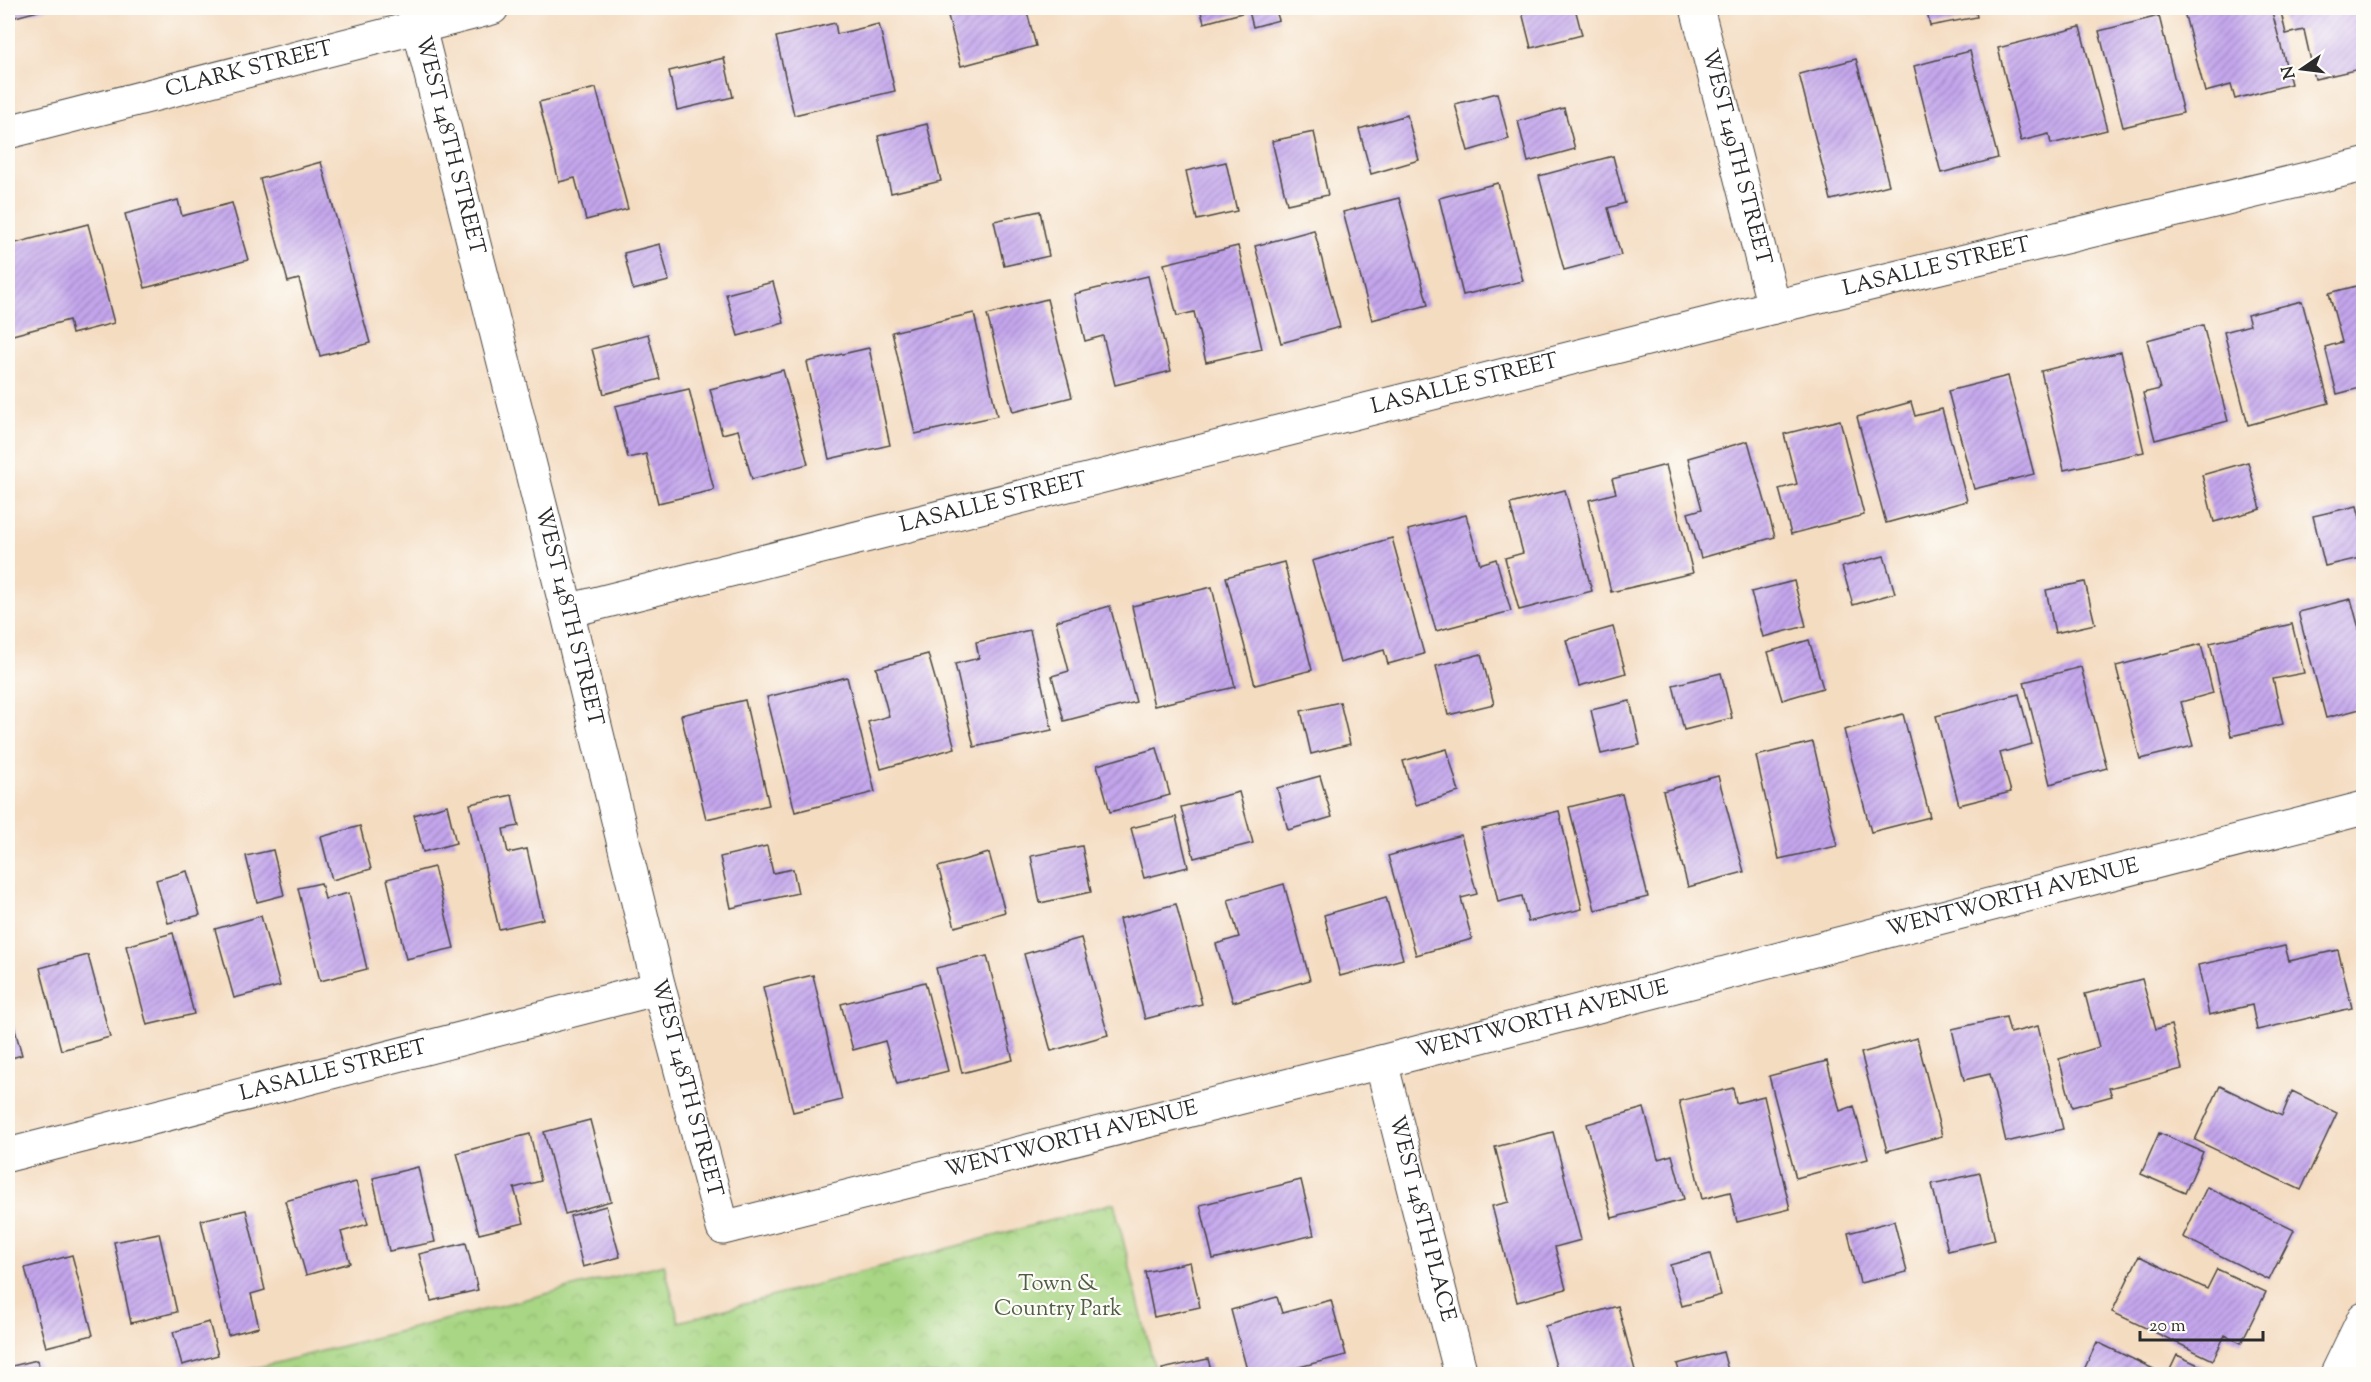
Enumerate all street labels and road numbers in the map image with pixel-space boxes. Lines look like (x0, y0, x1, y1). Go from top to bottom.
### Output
street label: CLARK STREET (162, 33, 337, 107)
street label: WEST 148TH STREET (406, 33, 492, 259)
street label: WEST 149TH STREET (1692, 46, 1779, 269)
street label: LASALLE STREET (1839, 230, 2034, 306)
street label: LASALLE STREET (1368, 346, 1563, 424)
street label: LASALLE STREET (897, 464, 1091, 543)
street label: WEST 148TH STREET (525, 504, 611, 730)
street label: WENTWORTH AVENUE (1883, 851, 2143, 947)
street label: WENTWORTH AVENUE (1413, 972, 1672, 1068)
street label: WEST 148TH STREET (641, 976, 730, 1201)
street label: LASALLE STREET (236, 1032, 431, 1111)
street label: WENTWORTH AVENUE (942, 1093, 1201, 1187)
street label: WEST 148TH PLACE (1379, 1112, 1463, 1325)

